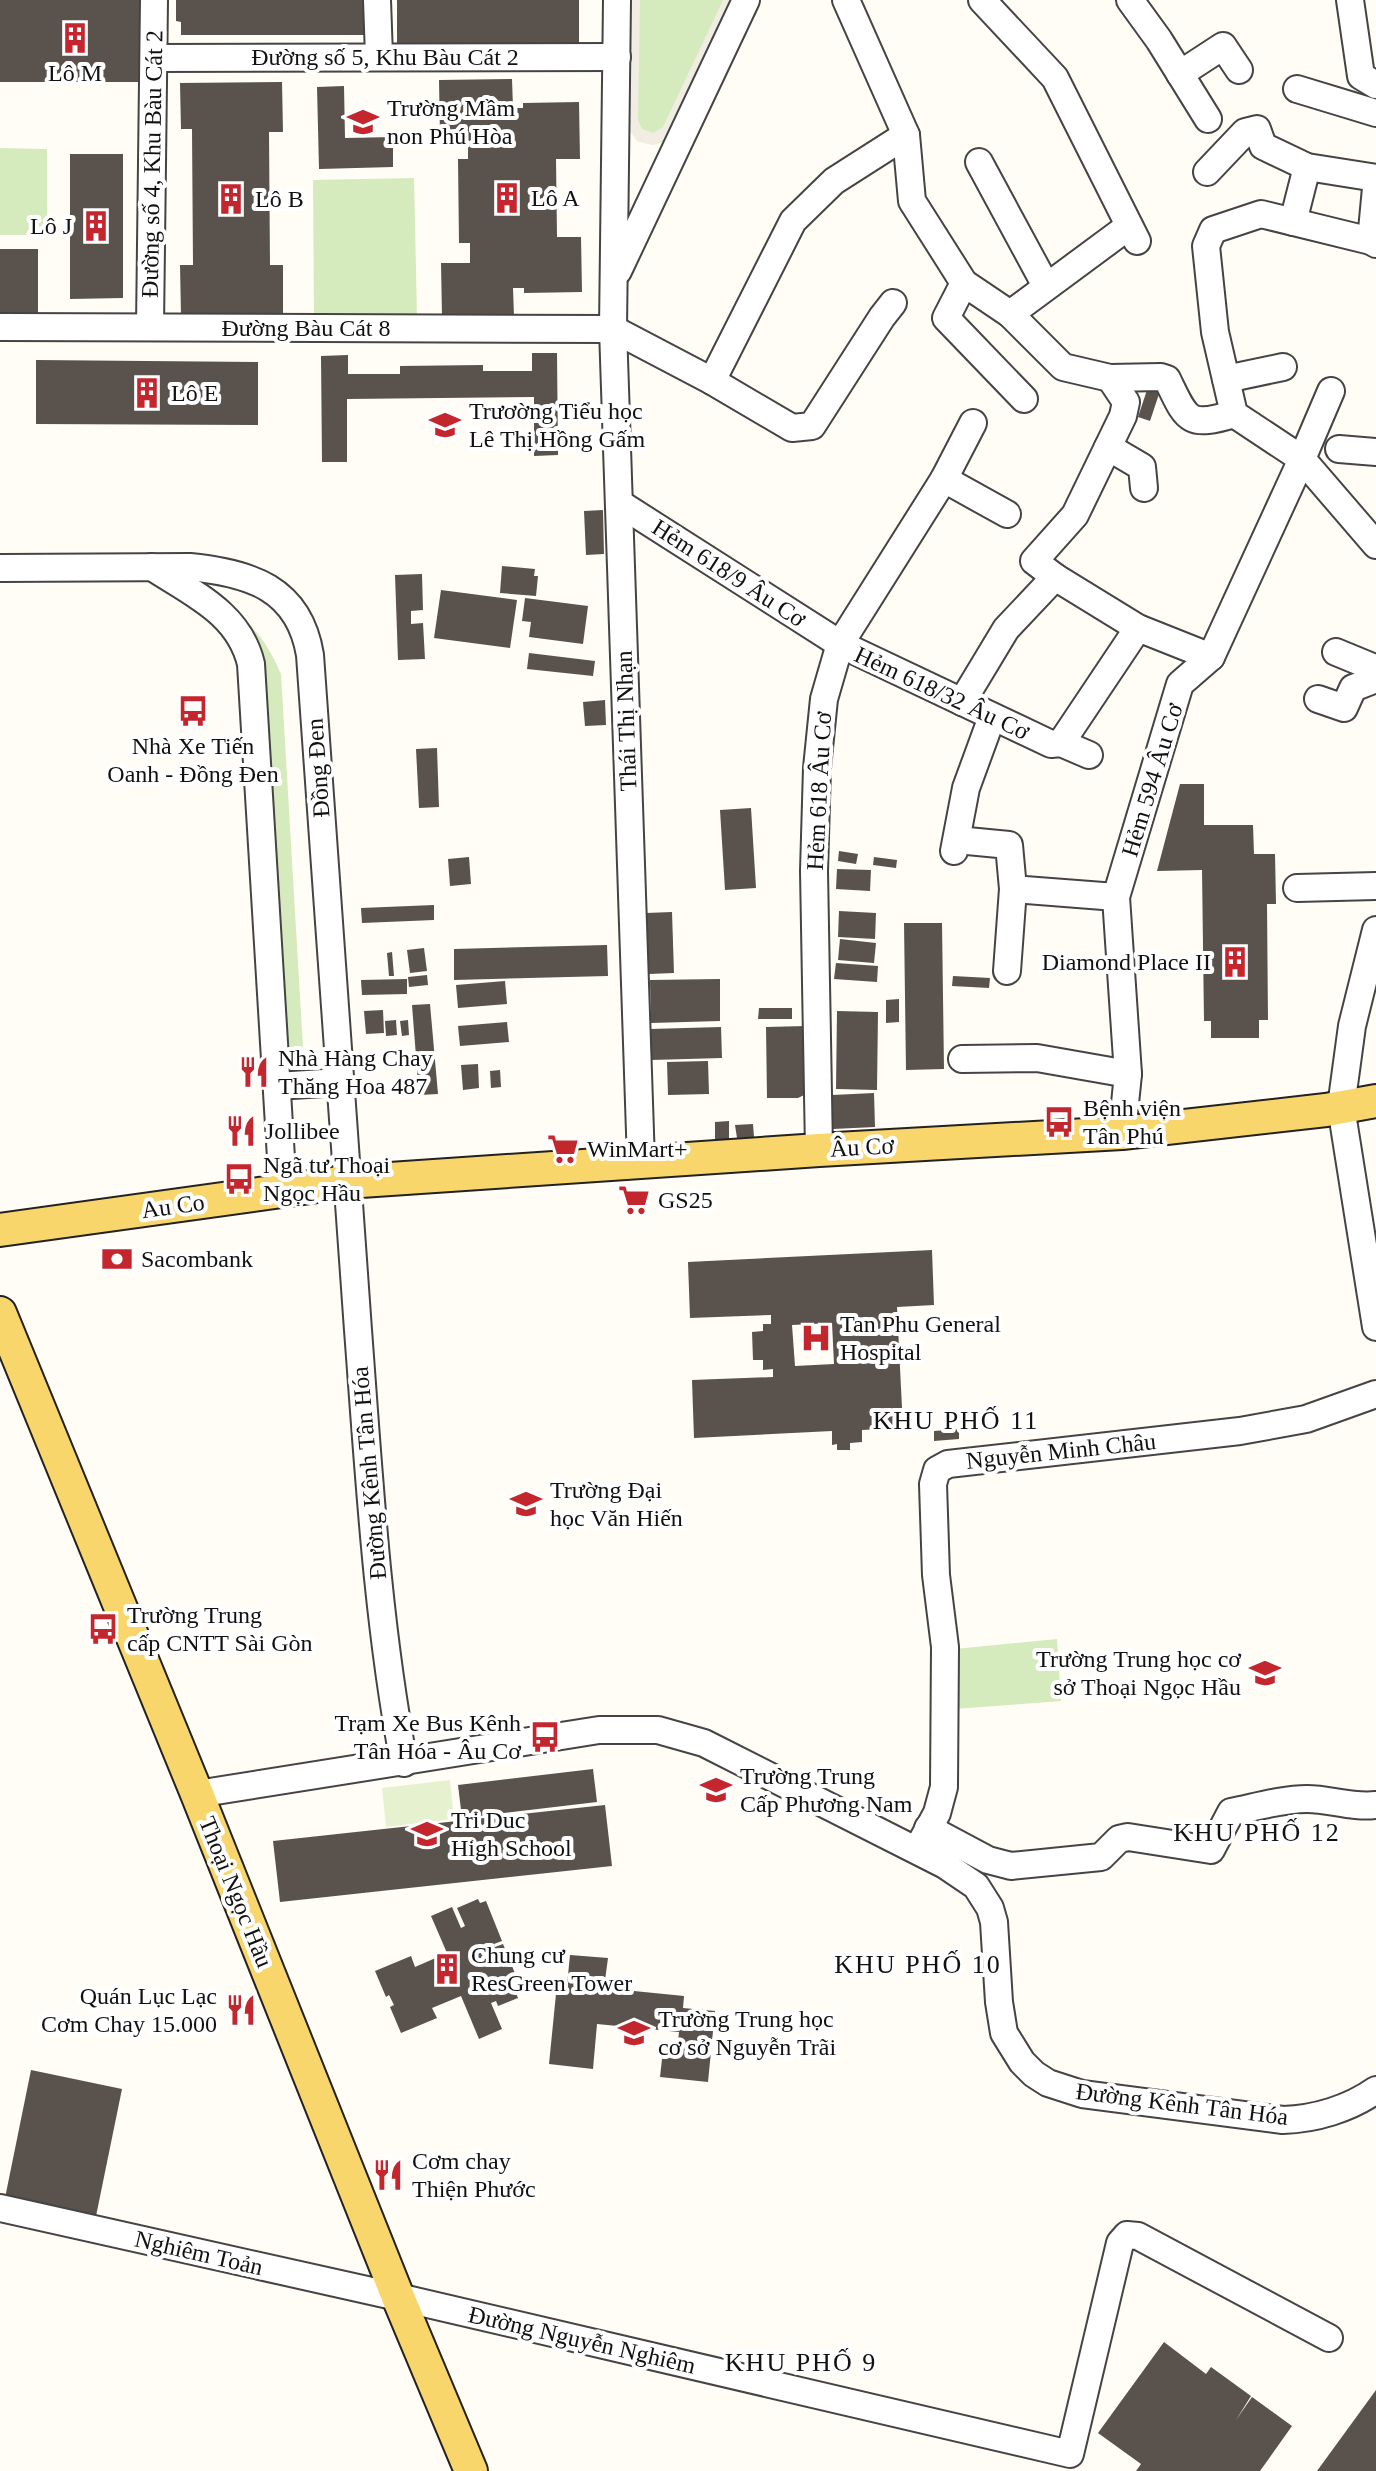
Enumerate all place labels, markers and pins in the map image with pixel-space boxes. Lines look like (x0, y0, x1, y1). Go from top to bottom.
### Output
building icon: Lô M (58, 21, 92, 55)
place label: Lô M (48, 60, 102, 86)
place label: Trường Mầm non Phú Hòa (387, 95, 516, 149)
school or university icon: Trường Mầm non Phú Hòa (346, 105, 380, 139)
building icon: Lô A (490, 181, 524, 215)
building icon: Lô B (214, 182, 248, 216)
place label: Lô A (531, 185, 580, 211)
place label: Lô B (255, 186, 304, 212)
building icon: Lô J (79, 209, 113, 243)
place label: Lô J (30, 213, 72, 239)
building icon: Lô E (130, 376, 164, 410)
place label: Lô E (171, 380, 218, 406)
place label: Trươờng Tiểu học Lê Thị Hồng Gấm (469, 398, 646, 452)
school or university icon: Trươờng Tiểu học Lê Thị Hồng Gấm (428, 408, 462, 442)
bus stop icon: Nhà Xe Tiến Oanh - Đồng Đen (176, 694, 210, 728)
place label: Nhà Xe Tiến Oanh - Đồng Đen (107, 733, 279, 787)
building icon: Diamond Place II (1218, 945, 1252, 979)
place label: Diamond Place II (1042, 949, 1211, 975)
place label: Nhà Hàng Chay Thăng Hoa 487 (278, 1045, 433, 1099)
restaurant icon: Nhà Hàng Chay Thăng Hoa 487 (237, 1055, 271, 1089)
place label: Bệnh viện Tân Phú (1083, 1095, 1181, 1149)
bus stop icon: Bệnh viện Tân Phú (1042, 1105, 1076, 1139)
restaurant icon: Jollibee (224, 1114, 258, 1148)
place label: Jollibee (265, 1118, 340, 1144)
supermarket icon: WinMart+ (546, 1132, 580, 1166)
place label: WinMart+ (587, 1136, 688, 1162)
place label: Ngã tư Thoại Ngọc Hầu (263, 1152, 391, 1206)
bus stop icon: Ngã tư Thoại Ngọc Hầu (222, 1162, 256, 1196)
supermarket icon: GS25 (617, 1183, 651, 1217)
place label: GS25 (658, 1187, 713, 1213)
bank icon: Sacombank (100, 1242, 134, 1276)
place label: Sacombank (141, 1246, 253, 1272)
place label: Tan Phu General Hospital (840, 1311, 1001, 1365)
hospital icon: Tan Phu General Hospital (799, 1321, 833, 1355)
place label: Trường Đại học Văn Hiến (550, 1477, 683, 1531)
school or university icon: Trường Đại học Văn Hiến (509, 1487, 543, 1521)
place label: Trường Trung cấp CNTT Sài Gòn (127, 1602, 313, 1656)
bus stop icon: Trường Trung cấp CNTT Sài Gòn (86, 1612, 120, 1646)
place label: Trường Trung học cơ sở Thoại Ngọc Hầu (1036, 1646, 1241, 1700)
school or university icon: Trường Trung học cơ sở Thoại Ngọc Hầu (1248, 1656, 1282, 1690)
place label: Trạm Xe Bus Kênh Tân Hóa - Âu Cơ (335, 1710, 521, 1764)
bus stop icon: Trạm Xe Bus Kênh Tân Hóa - Âu Cơ (528, 1720, 562, 1754)
place label: Trường Trung Cấp Phương Nam (740, 1763, 913, 1817)
school or university icon: Trường Trung Cấp Phương Nam (699, 1773, 733, 1807)
place label: Tri Duc High School (451, 1807, 572, 1861)
school or university icon: Tri Duc High School (410, 1817, 444, 1851)
place label: Chung cư ResGreen Tower (471, 1942, 632, 1996)
building icon: Chung cư ResGreen Tower (430, 1952, 464, 1986)
place label: Quán Lục Lạc Cơm Chay 15.000 (41, 1983, 217, 2037)
restaurant icon: Quán Lục Lạc Cơm Chay 15.000 (224, 1993, 258, 2027)
place label: Trường Trung học cơ sở Nguyễn Trãi (658, 2006, 836, 2060)
school or university icon: Trường Trung học cơ sở Nguyễn Trãi (617, 2016, 651, 2050)
place label: Cơm chay Thiện Phước (412, 2148, 536, 2202)
restaurant icon: Cơm chay Thiện Phước (371, 2158, 405, 2192)

